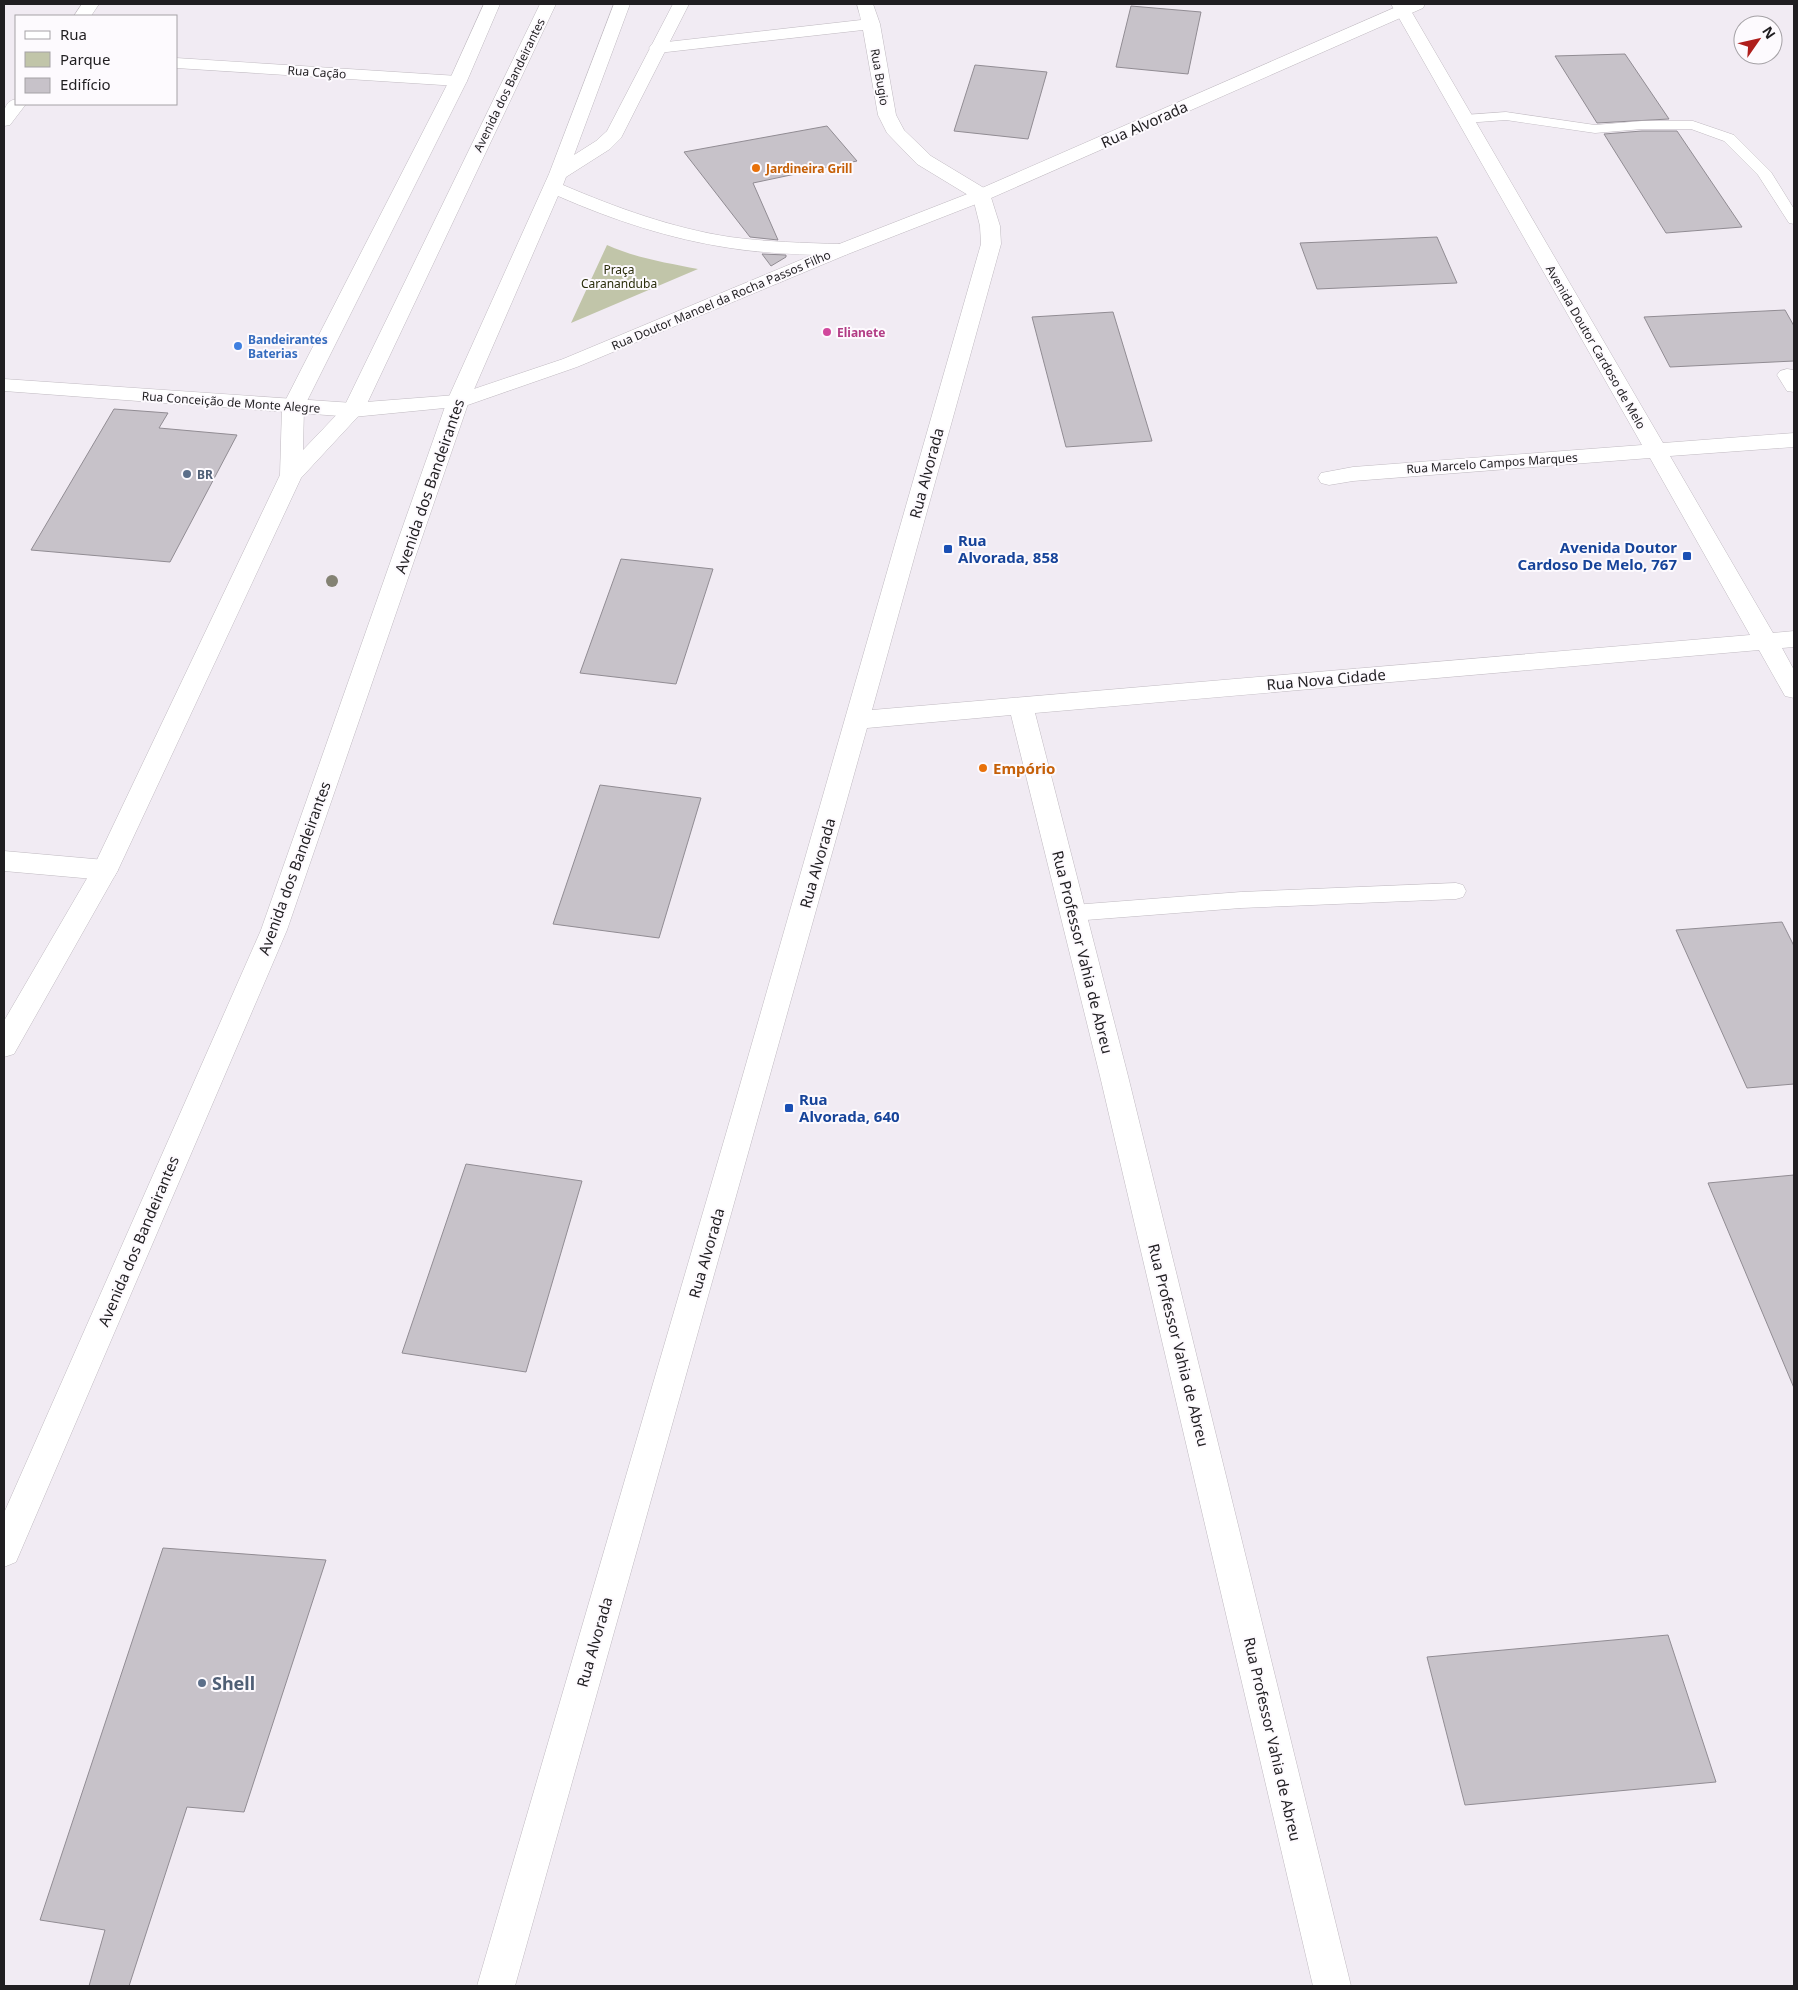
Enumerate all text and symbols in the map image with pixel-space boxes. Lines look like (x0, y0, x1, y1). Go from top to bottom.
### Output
legend (15, 15, 178, 105)
street label: Avenida dos Bandeirantes (469, 15, 549, 155)
north arrow (1733, 15, 1783, 65)
text: N (1758, 22, 1780, 42)
text: Rua (60, 24, 87, 44)
street label: Rua Bugio (867, 47, 893, 107)
text: Parque (60, 49, 110, 69)
street label: Rua Cação (287, 61, 347, 83)
text: Edifício (60, 74, 111, 94)
street label: Rua Alvorada (1097, 96, 1191, 152)
place label: Jardineira Grill (765, 160, 852, 177)
marker: Jardineira Grill (750, 162, 762, 174)
street label: Rua Doutor Manoel da Rocha Passos Filho (609, 246, 833, 354)
park label: Praça Carananduba (581, 261, 657, 292)
street label: Avenida Doutor Cardoso de Melo (1542, 262, 1650, 432)
place label: Elianete (837, 324, 885, 341)
marker: Elianete (821, 326, 833, 338)
place label: Bandeirantes Baterias (248, 331, 328, 362)
marker: Bandeirantes Baterias (232, 340, 244, 352)
street label: Rua Conceição de Monte Alegre (141, 387, 321, 417)
street label: Avenida dos Bandeirantes (390, 396, 468, 576)
street label: Rua Alvorada (904, 425, 948, 521)
street label: Rua Marcelo Campos Marques (1406, 449, 1579, 477)
place label: BR (197, 466, 213, 483)
marker: BR (181, 468, 193, 480)
place label: Rua Alvorada, 858 (958, 530, 1059, 567)
place label: Avenida Doutor Cardoso De Melo, 767 (1518, 537, 1677, 574)
marker: Rua Alvorada, 858 (942, 543, 954, 555)
marker: Avenida Doutor Cardoso De Melo, 767 (1681, 550, 1693, 562)
street label: Rua Nova Cidade (1266, 664, 1386, 694)
place label: Empório (993, 758, 1055, 778)
marker: Empório (977, 762, 989, 774)
street label: Avenida dos Bandeirantes (253, 778, 335, 958)
street label: Rua Alvorada (795, 816, 839, 910)
street label: Rua Professor Vahia de Abreu (1048, 848, 1118, 1056)
place label: Rua Alvorada, 640 (799, 1089, 900, 1126)
marker: Rua Alvorada, 640 (783, 1102, 795, 1114)
street label: Avenida dos Bandeirantes (93, 1153, 183, 1329)
street label: Rua Alvorada (684, 1206, 728, 1300)
street label: Rua Professor Vahia de Abreu (1144, 1241, 1214, 1449)
street label: Rua Alvorada (572, 1595, 616, 1689)
street label: Rua Professor Vahia de Abreu (1240, 1635, 1306, 1843)
place label: Shell (212, 1671, 255, 1695)
marker: Shell (196, 1677, 208, 1689)

